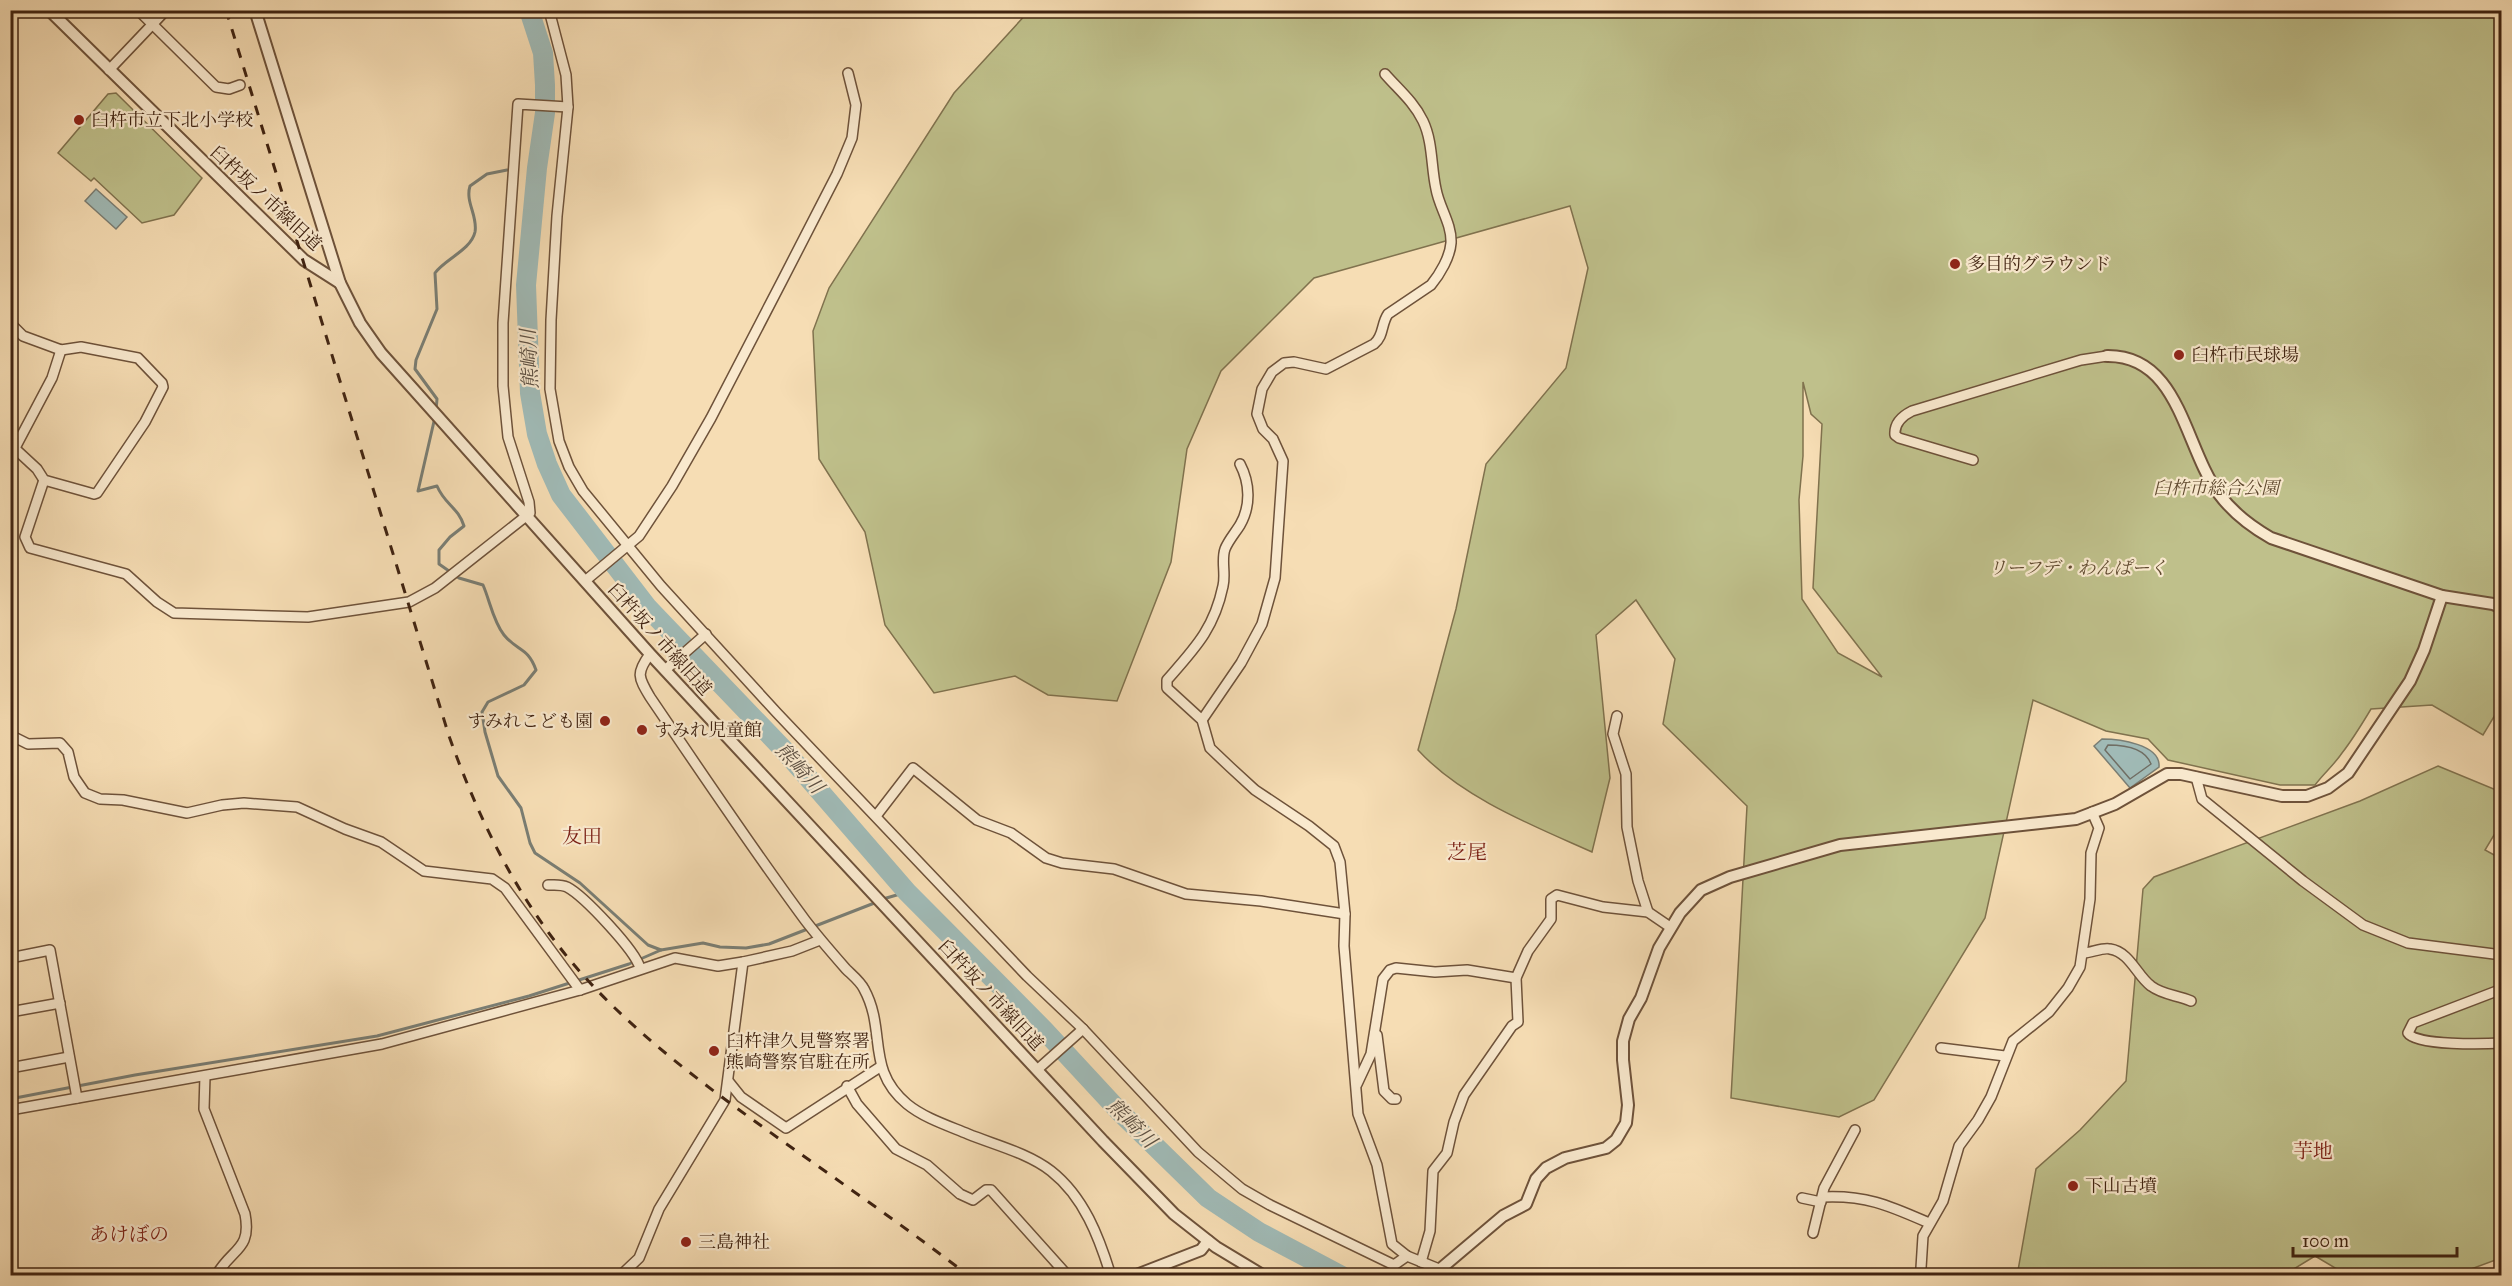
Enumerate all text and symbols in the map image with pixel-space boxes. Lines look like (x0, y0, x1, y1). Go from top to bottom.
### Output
place label: 臼杵市立下北小学校 (91, 109, 253, 131)
marker: 臼杵市立下北小学校 (72, 113, 86, 127)
street label: 臼杵坂ノ市線旧道 (206, 141, 326, 255)
place label: 多目的グラウンド (1967, 253, 2111, 275)
marker: 多目的グラウンド (1948, 257, 1962, 271)
water label: 熊崎川 (515, 326, 543, 390)
place label: 臼杵市民球場 (2191, 344, 2299, 366)
marker: 臼杵市民球場 (2172, 348, 2186, 362)
park label: 臼杵市総合公園 (2153, 477, 2282, 499)
park label: リーフデ・わんぱーく (1988, 557, 2168, 579)
street label: 臼杵坂ノ市線旧道 (604, 578, 716, 700)
place label: すみれこども園 (467, 710, 593, 732)
marker: すみれこども園 (598, 714, 612, 728)
place label: すみれ児童館 (654, 719, 762, 741)
marker: すみれ児童館 (635, 723, 649, 737)
water label: 熊崎川 (771, 738, 830, 800)
district label: 友田 (562, 824, 602, 848)
district label: 芝尾 (1447, 840, 1487, 864)
street label: 臼杵坂ノ市線旧道 (934, 935, 1048, 1055)
place label: 臼杵津久見警察署 熊崎警察官駐在所 (726, 1030, 870, 1073)
marker: 臼杵津久見警察署 熊崎警察官駐在所 (707, 1044, 721, 1058)
water label: 熊崎川 (1102, 1093, 1163, 1154)
district label: 芋地 (2293, 1139, 2333, 1163)
place label: 下山古墳 (2085, 1175, 2157, 1197)
marker: 下山古墳 (2066, 1179, 2080, 1193)
scale bar (2293, 1220, 2456, 1258)
district label: あけぼの (89, 1222, 169, 1246)
text: 100 m (2302, 1230, 2349, 1252)
place label: 三島神社 (698, 1231, 770, 1253)
marker: 三島神社 (679, 1235, 693, 1249)

